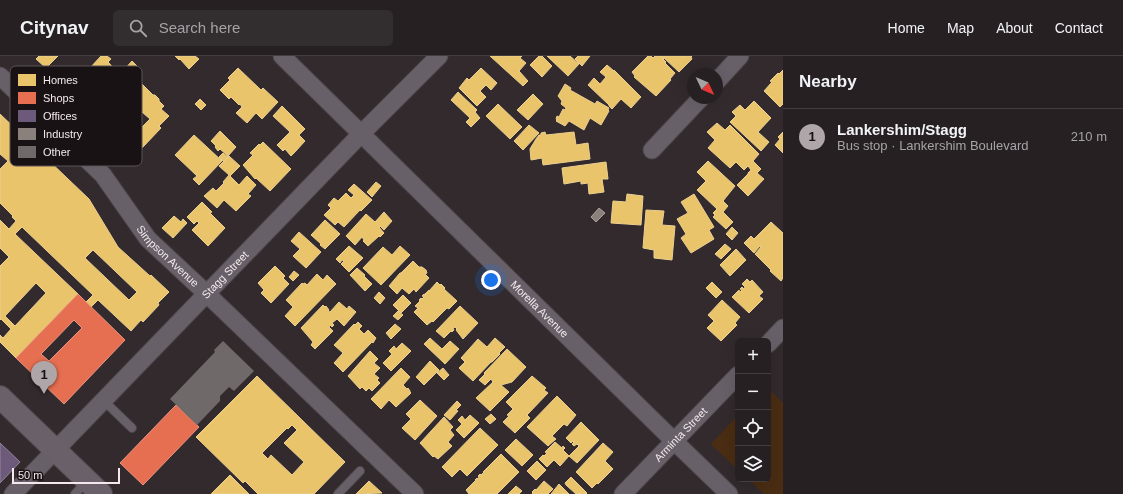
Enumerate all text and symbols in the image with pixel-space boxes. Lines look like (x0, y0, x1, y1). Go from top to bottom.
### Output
search box (113, 10, 393, 46)
text: Citynav (20, 17, 89, 38)
icon: search (127, 17, 149, 39)
text: Search here (159, 19, 240, 36)
text: Home (888, 20, 925, 36)
text: Map (947, 20, 974, 36)
text: About (996, 20, 1033, 36)
text: Contact (1055, 20, 1103, 36)
legend (10, 66, 142, 166)
north arrow (687, 68, 723, 104)
text: Nearby (799, 72, 857, 91)
text: Homes (43, 74, 78, 86)
text: Shops (43, 92, 75, 104)
text: Offices (43, 110, 78, 122)
text: Lankershim/Stagg (837, 121, 967, 138)
text: Industry (43, 128, 83, 140)
text: 1 (808, 129, 816, 144)
text: 210 m (1071, 129, 1107, 144)
text: Bus stop · Lankershim Boulevard (837, 138, 1028, 153)
text: Other (43, 146, 71, 158)
street label: Simpson Avenue (134, 223, 201, 289)
street label: Stagg Street (199, 249, 251, 301)
your location (481, 270, 501, 290)
street label: Morella Avenue (508, 278, 571, 340)
map controls (735, 338, 771, 482)
button: + (735, 338, 771, 374)
pin: 1 (31, 361, 57, 394)
button: − (735, 374, 771, 410)
street label: Arminta Street (652, 405, 709, 464)
button: locate (735, 410, 771, 446)
button: layers (735, 446, 771, 482)
scale bar (12, 466, 120, 485)
text: 50 m (18, 469, 42, 481)

